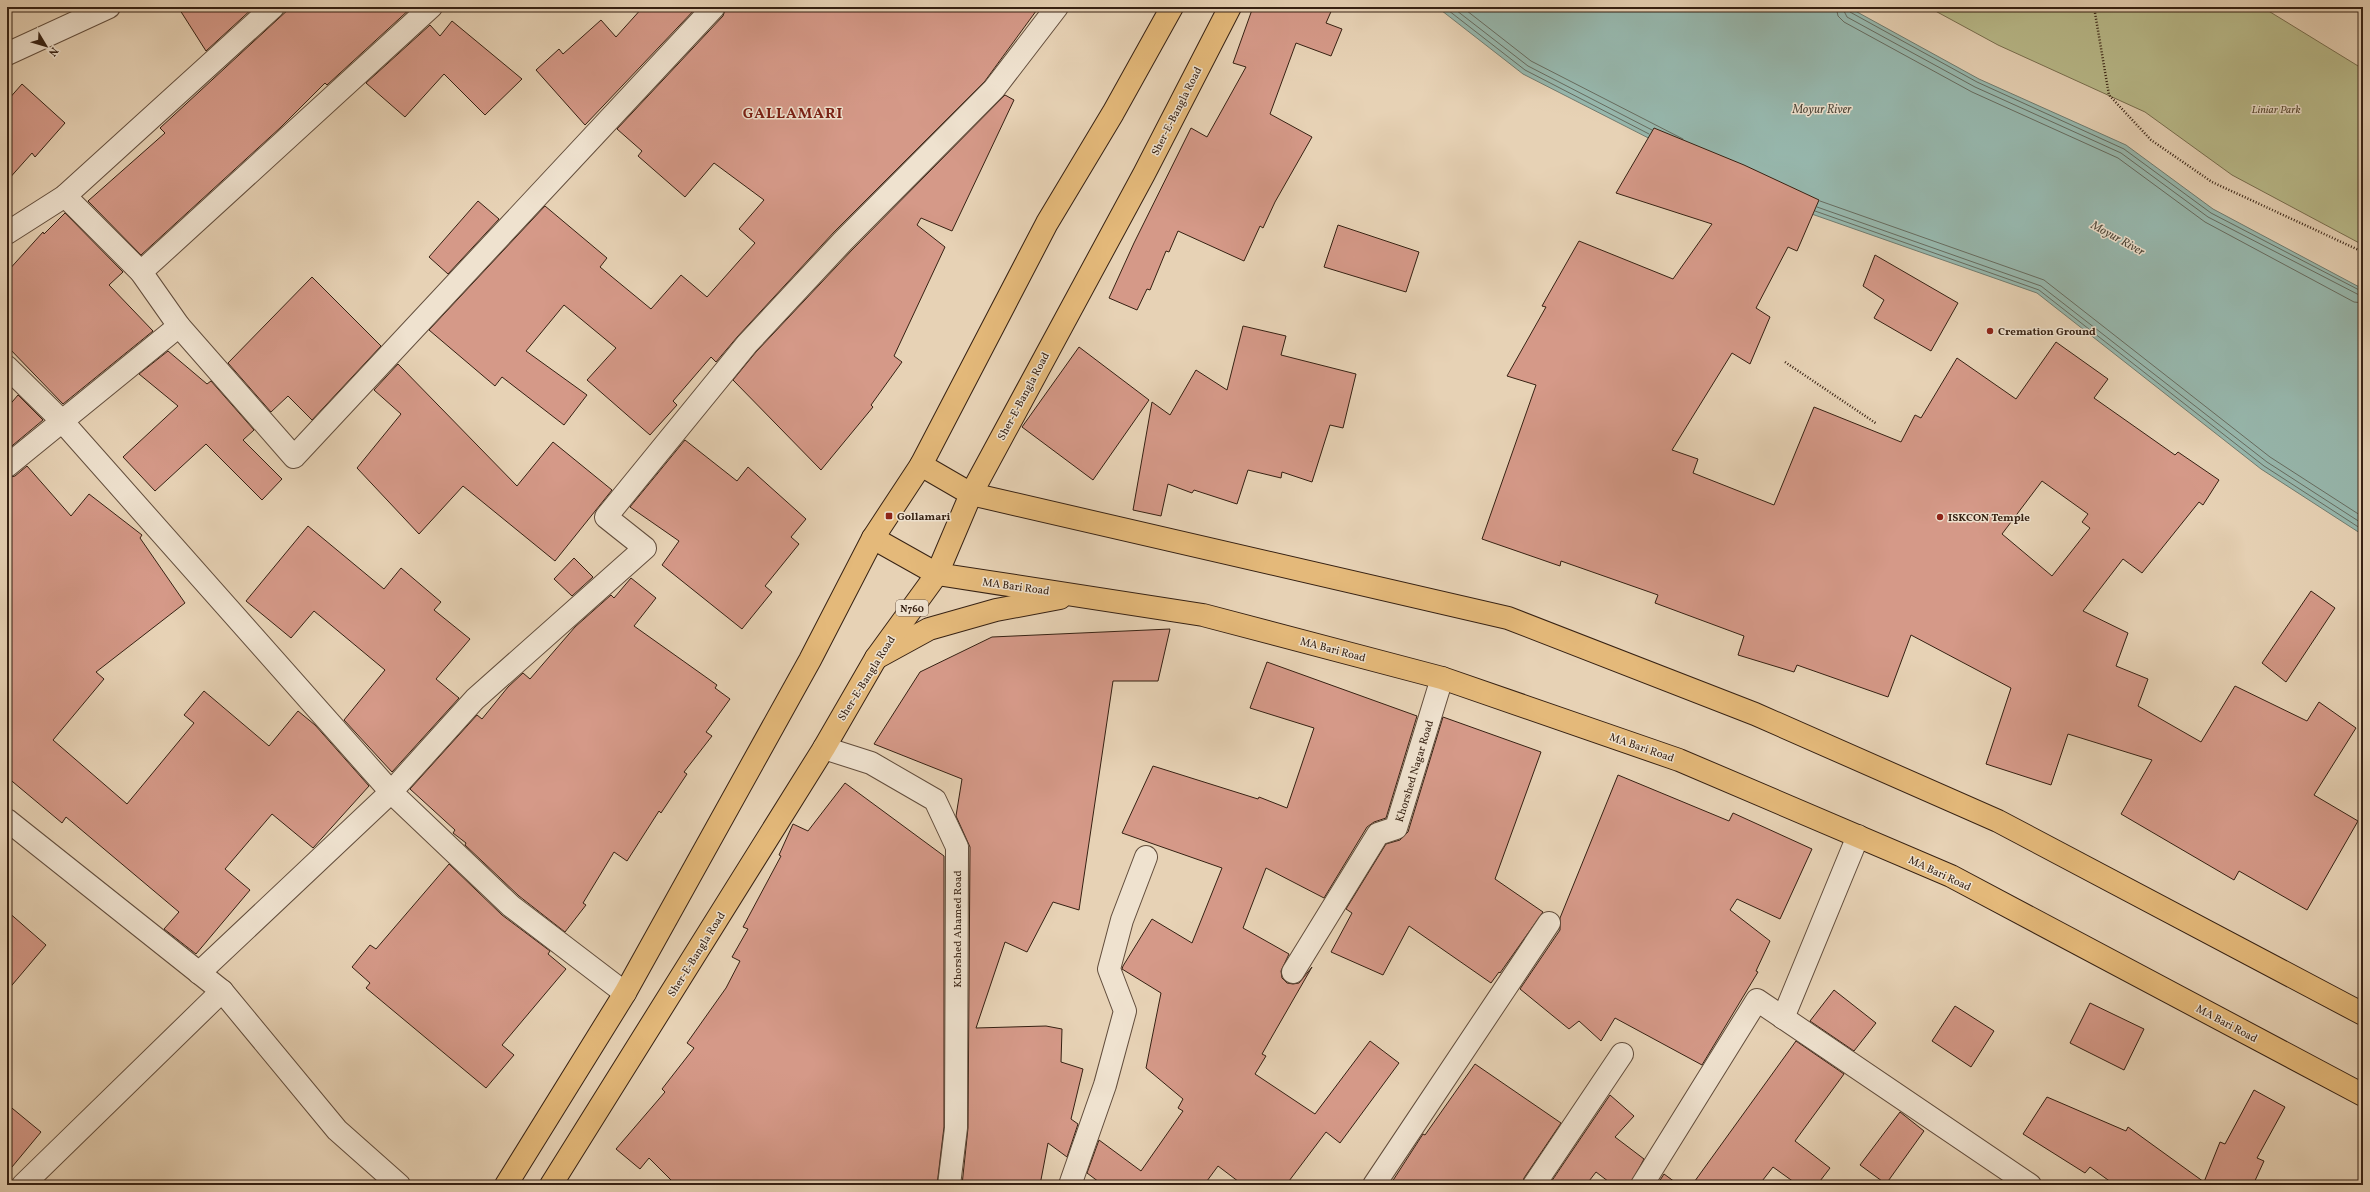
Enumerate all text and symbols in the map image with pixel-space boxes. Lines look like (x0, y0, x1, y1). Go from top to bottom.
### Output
north arrow (26, 26, 66, 66)
text: N (44, 43, 61, 59)
street label: Sher-E-Bangla Road (1148, 65, 1206, 159)
water label: Moyur River (1791, 102, 1852, 118)
park label: Liniar Park (2251, 103, 2301, 118)
district label: GALLAMARI (743, 104, 843, 125)
water label: Moyur River (2087, 217, 2148, 260)
place label: Cremation Ground (1998, 325, 2096, 340)
marker: Cremation Ground (1985, 326, 1995, 336)
street label: Sher-E-Bangla Road (995, 350, 1054, 443)
place label: Gollamari (897, 510, 950, 525)
marker: Gollamari (884, 511, 894, 521)
place label: ISKCON Temple (1948, 511, 2030, 526)
marker: ISKCON Temple (1935, 512, 1945, 522)
street label: MA Bari Road (981, 575, 1050, 600)
road number: N760 (896, 600, 928, 616)
street label: Sher-E-Bangla Road (835, 633, 899, 724)
street label: MA Bari Road (1298, 634, 1367, 666)
street label: Khorshed Nagar Road (1393, 719, 1438, 824)
street label: MA Bari Road (1607, 730, 1676, 766)
street label: MA Bari Road (1906, 853, 1973, 895)
street label: Khorshed Ahamed Road (951, 870, 966, 988)
street label: Sher-E-Bangla Road (665, 909, 729, 1000)
street label: MA Bari Road (2193, 1002, 2260, 1047)

